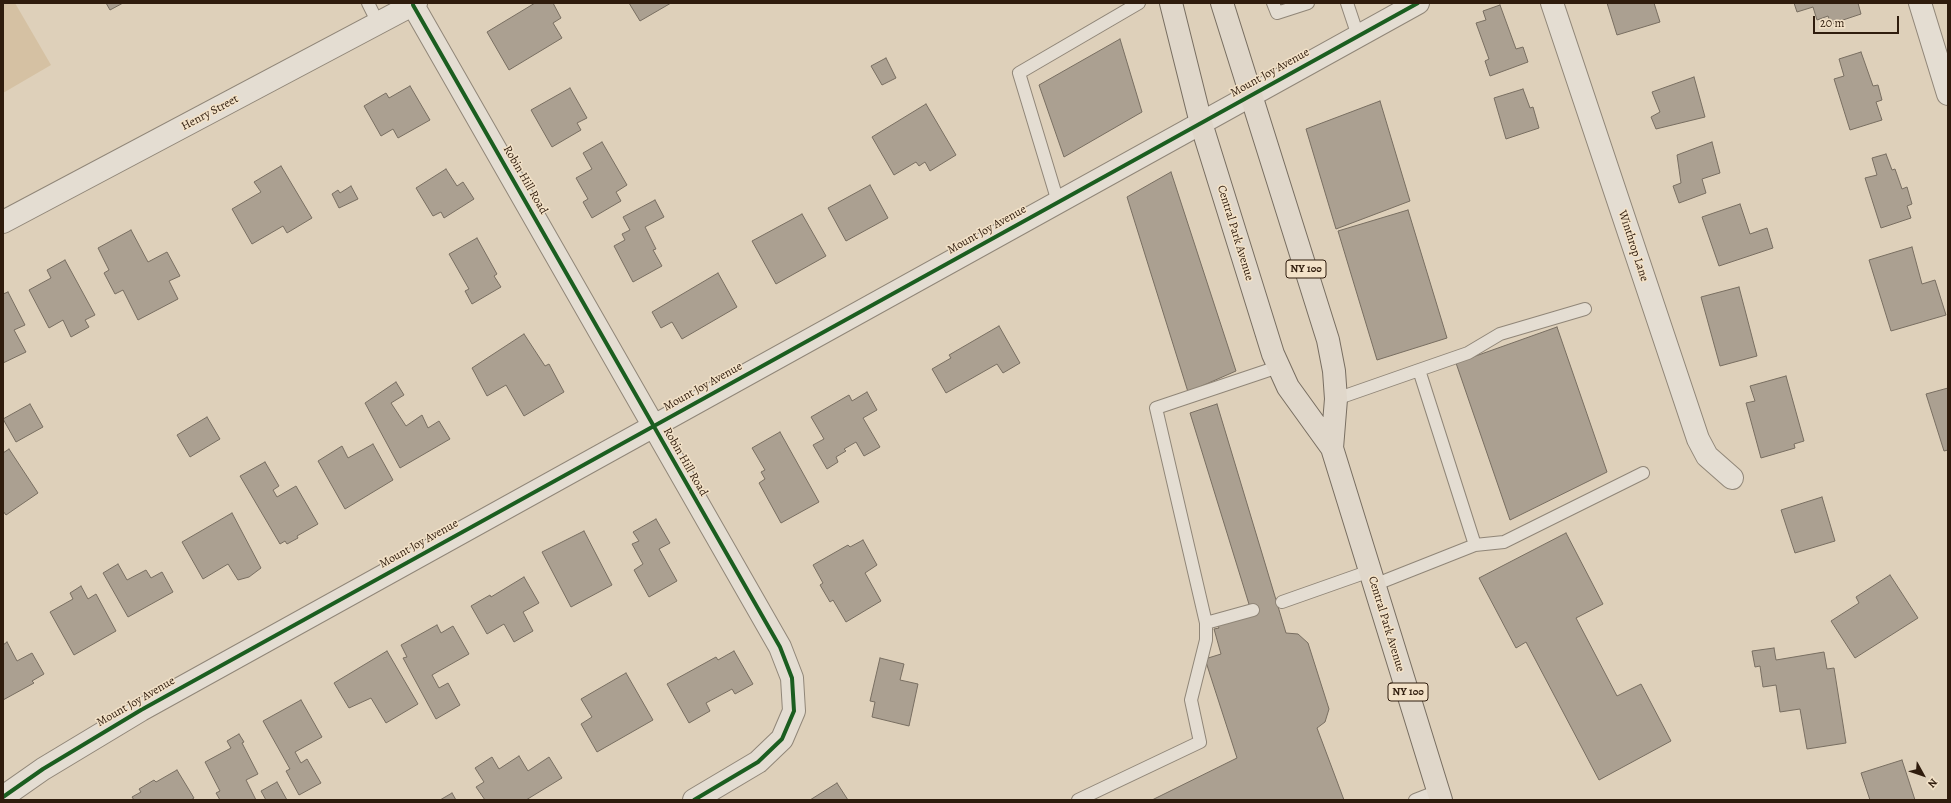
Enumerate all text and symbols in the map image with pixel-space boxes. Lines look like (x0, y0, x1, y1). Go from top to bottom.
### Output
scale bar (1815, 8, 1901, 34)
text: 20 m (1820, 15, 1844, 31)
street label: Mount Joy Avenue (1228, 45, 1312, 101)
street label: Henry Street (179, 92, 241, 134)
street label: Robin Hill Road (500, 143, 550, 217)
street label: Central Park Avenue (1214, 183, 1256, 283)
street label: Mount Joy Avenue (945, 202, 1029, 258)
street label: Winthrop Lane (1615, 209, 1651, 283)
road number: NY 100 (1286, 260, 1326, 278)
street label: Mount Joy Avenue (661, 359, 745, 415)
street label: Robin Hill Road (660, 425, 710, 499)
street label: Mount Joy Avenue (377, 516, 461, 572)
street label: Central Park Avenue (1365, 574, 1407, 674)
street label: Mount Joy Avenue (94, 674, 178, 730)
road number: NY 100 (1388, 683, 1428, 701)
north arrow (1903, 755, 1943, 795)
text: N (1924, 775, 1941, 791)

